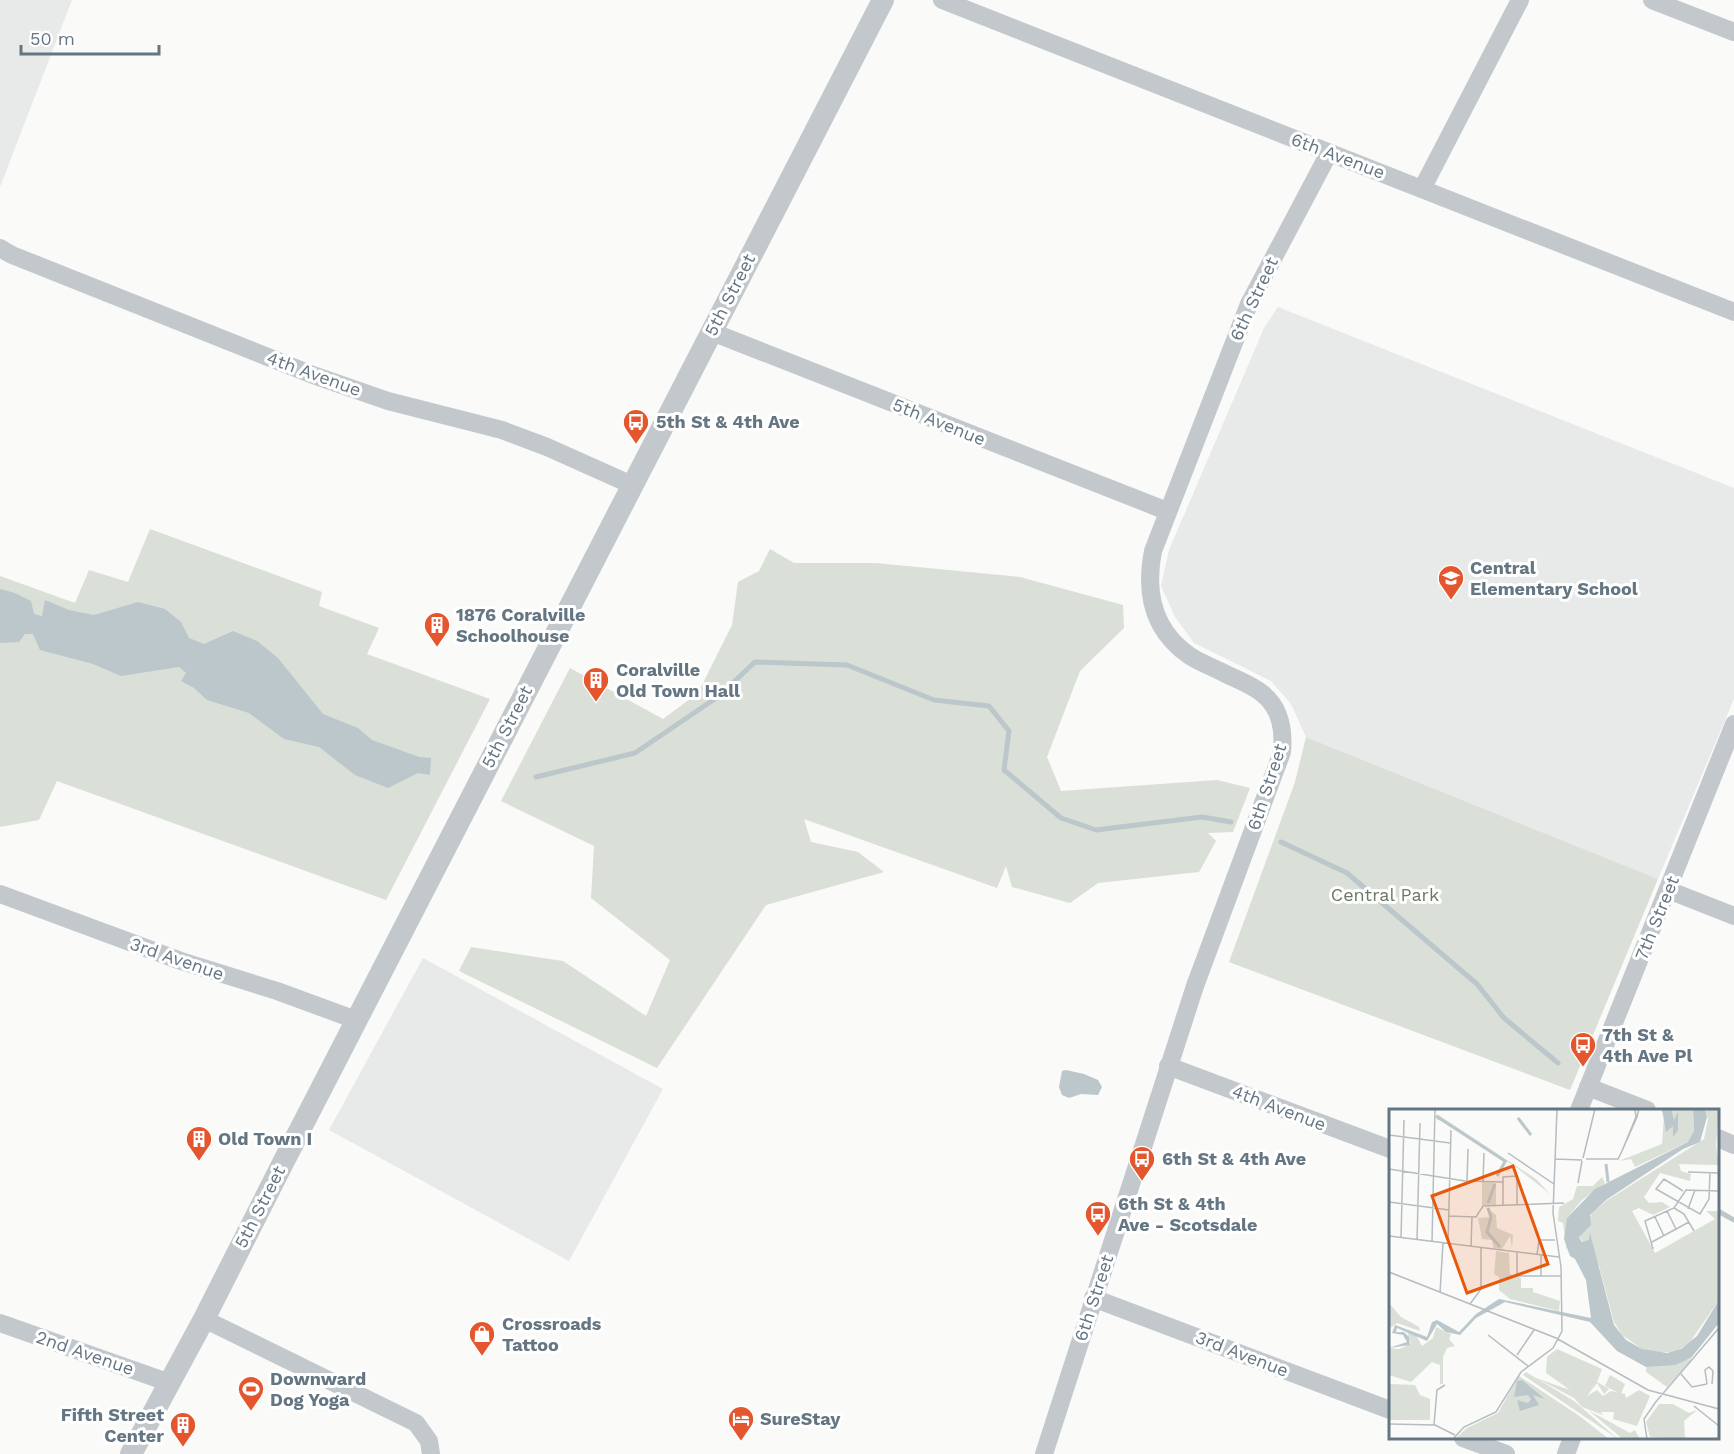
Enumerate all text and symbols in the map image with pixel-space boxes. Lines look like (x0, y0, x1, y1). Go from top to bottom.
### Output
scale bar (21, 18, 159, 56)
text: 50 m (30, 28, 75, 49)
street label: 6th Avenue (1288, 128, 1388, 183)
street label: 5th Street (700, 250, 759, 339)
street label: 6th Street (1225, 253, 1282, 344)
street label: 4th Avenue (264, 347, 364, 400)
street label: 5th Avenue (890, 393, 989, 450)
bus stop icon: 5th St & 4th Ave (621, 407, 651, 445)
place label: 5th St & 4th Ave (656, 411, 800, 432)
place label: Central Elementary School (1470, 557, 1638, 599)
school or university icon: Central Elementary School (1436, 563, 1466, 601)
place label: 1876 Coralville Schoolhouse (456, 604, 585, 646)
building icon: 1876 Coralville Schoolhouse (422, 610, 452, 648)
place label: Coralville Old Town Hall (616, 659, 740, 701)
building icon: Coralville Old Town Hall (581, 665, 611, 703)
street label: 5th Street (477, 682, 536, 771)
street label: 6th Street (1243, 740, 1291, 833)
street label: 7th Street (1630, 872, 1683, 963)
park label: Central Park (1331, 884, 1439, 905)
street label: 3rd Avenue (127, 933, 227, 984)
place label: 7th St & 4th Ave Pl (1602, 1024, 1692, 1066)
bus stop icon: 7th St & 4th Ave Pl (1568, 1030, 1598, 1068)
street label: 4th Avenue (1229, 1080, 1329, 1135)
inset map (1389, 1109, 1719, 1439)
building icon: Old Town I (184, 1124, 214, 1162)
place label: Old Town I (218, 1128, 312, 1149)
bus stop icon: 6th St & 4th Ave (1127, 1144, 1157, 1182)
place label: 6th St & 4th Ave (1162, 1148, 1306, 1169)
street label: 5th Street (230, 1162, 289, 1251)
place label: 6th St & 4th Ave - Scotsdale (1118, 1193, 1257, 1235)
bus stop icon: 6th St & 4th Ave - Scotsdale (1083, 1199, 1113, 1237)
street label: 6th Street (1070, 1251, 1118, 1344)
place label: Crossroads Tattoo (502, 1313, 602, 1355)
shop icon: Crossroads Tattoo (467, 1319, 497, 1357)
street label: 2nd Avenue (34, 1326, 137, 1379)
street label: 3rd Avenue (1193, 1326, 1292, 1381)
place label: Downward Dog Yoga (270, 1368, 366, 1410)
sports icon: Downward Dog Yoga (236, 1374, 266, 1412)
place label: Fifth Street Center (61, 1404, 164, 1446)
hotel icon: SureStay (726, 1404, 756, 1442)
place label: SureStay (760, 1408, 841, 1429)
building icon: Fifth Street Center (168, 1410, 198, 1448)

